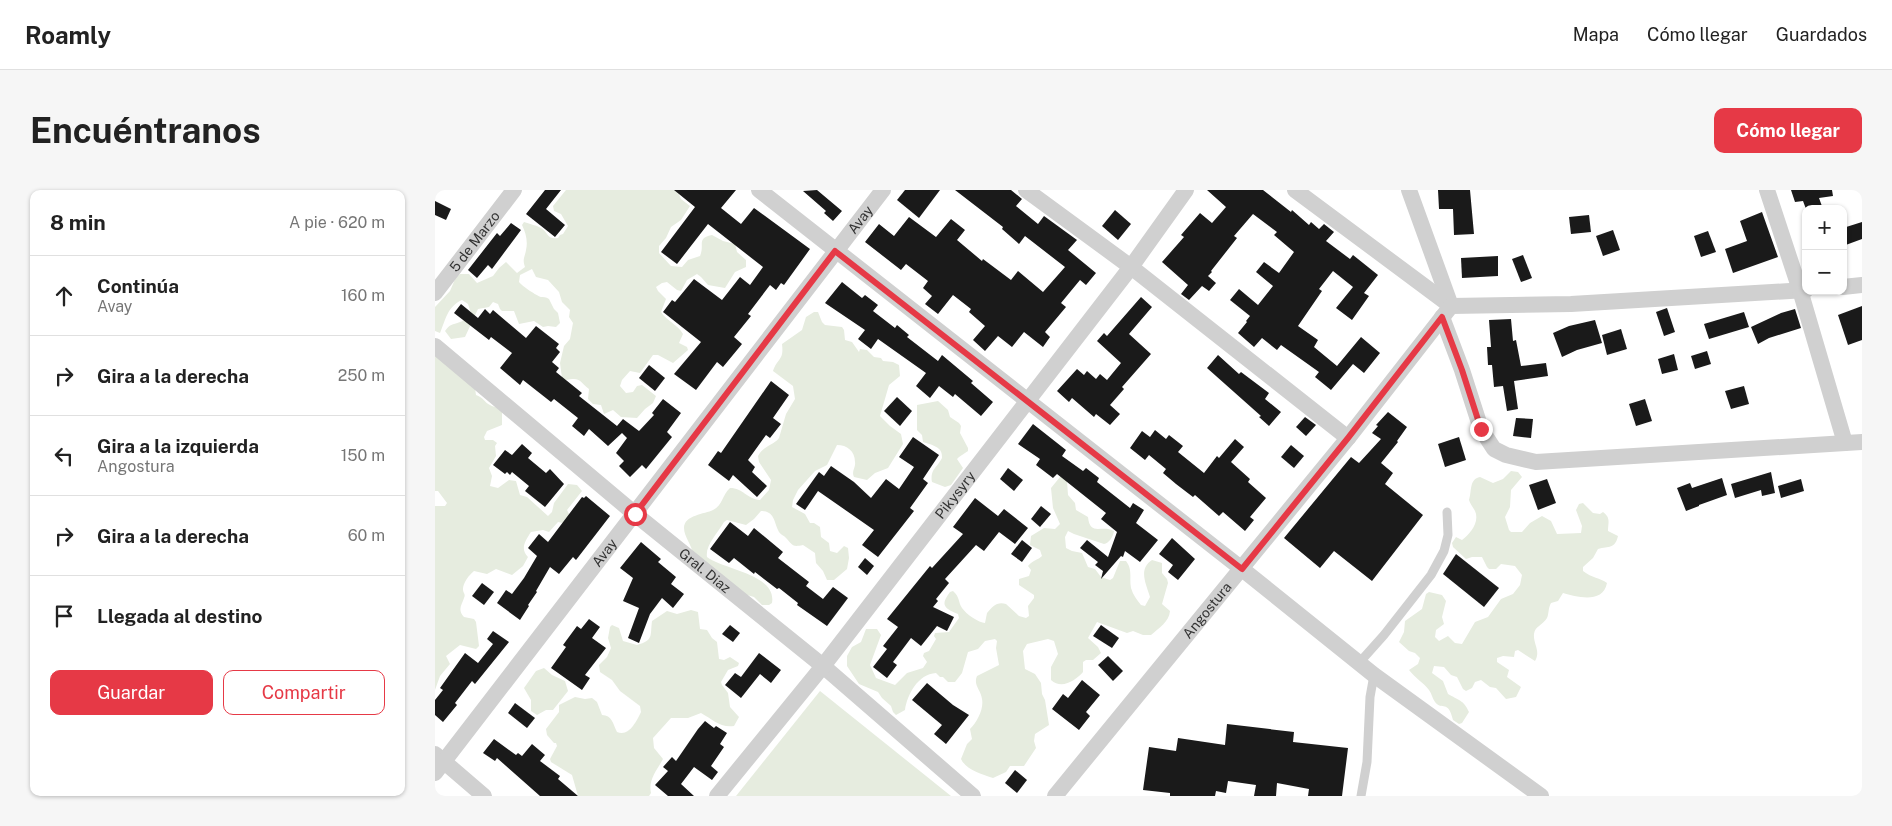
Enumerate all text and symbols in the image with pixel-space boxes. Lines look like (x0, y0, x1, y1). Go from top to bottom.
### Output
text: Roamly (25, 21, 111, 49)
text: Mapa (1573, 24, 1619, 45)
text: Cómo llegar (1647, 24, 1748, 45)
text: Guardados (1776, 24, 1867, 45)
button: Cómo llegar (1714, 108, 1862, 153)
text: Encuéntranos (30, 110, 261, 151)
street label: Avay (845, 202, 876, 237)
map controls (1802, 205, 1847, 295)
button: + (1802, 205, 1847, 250)
street label: 5 de Marzo (446, 208, 503, 275)
text: 8 min (50, 210, 106, 235)
text: A pie · 620 m (289, 213, 385, 232)
button: − (1802, 250, 1847, 295)
text: Continúa (97, 275, 179, 297)
icon: ahead (50, 282, 78, 310)
text: 160 m (341, 286, 385, 305)
text: Avay (97, 297, 132, 316)
icon: right (50, 362, 78, 390)
text: Gira a la derecha (97, 365, 249, 387)
text: 250 m (338, 366, 385, 385)
route end (1470, 418, 1493, 441)
text: Gira a la izquierda (97, 435, 259, 457)
icon: left (50, 442, 78, 470)
text: 150 m (341, 446, 385, 465)
text: Angostura (97, 457, 175, 476)
street label: Pikysyry (932, 468, 979, 522)
route start (624, 503, 647, 526)
icon: right (50, 522, 78, 550)
text: Gira a la derecha (97, 525, 249, 547)
text: 60 m (348, 526, 385, 545)
street label: Avay (589, 535, 620, 570)
street label: Gral. Diaz (676, 545, 734, 596)
street label: Angostura (1179, 579, 1235, 642)
icon: arrive (50, 602, 78, 630)
text: Llegada al destino (97, 605, 262, 627)
button: Guardar (50, 670, 213, 715)
button: Compartir (223, 670, 385, 715)

